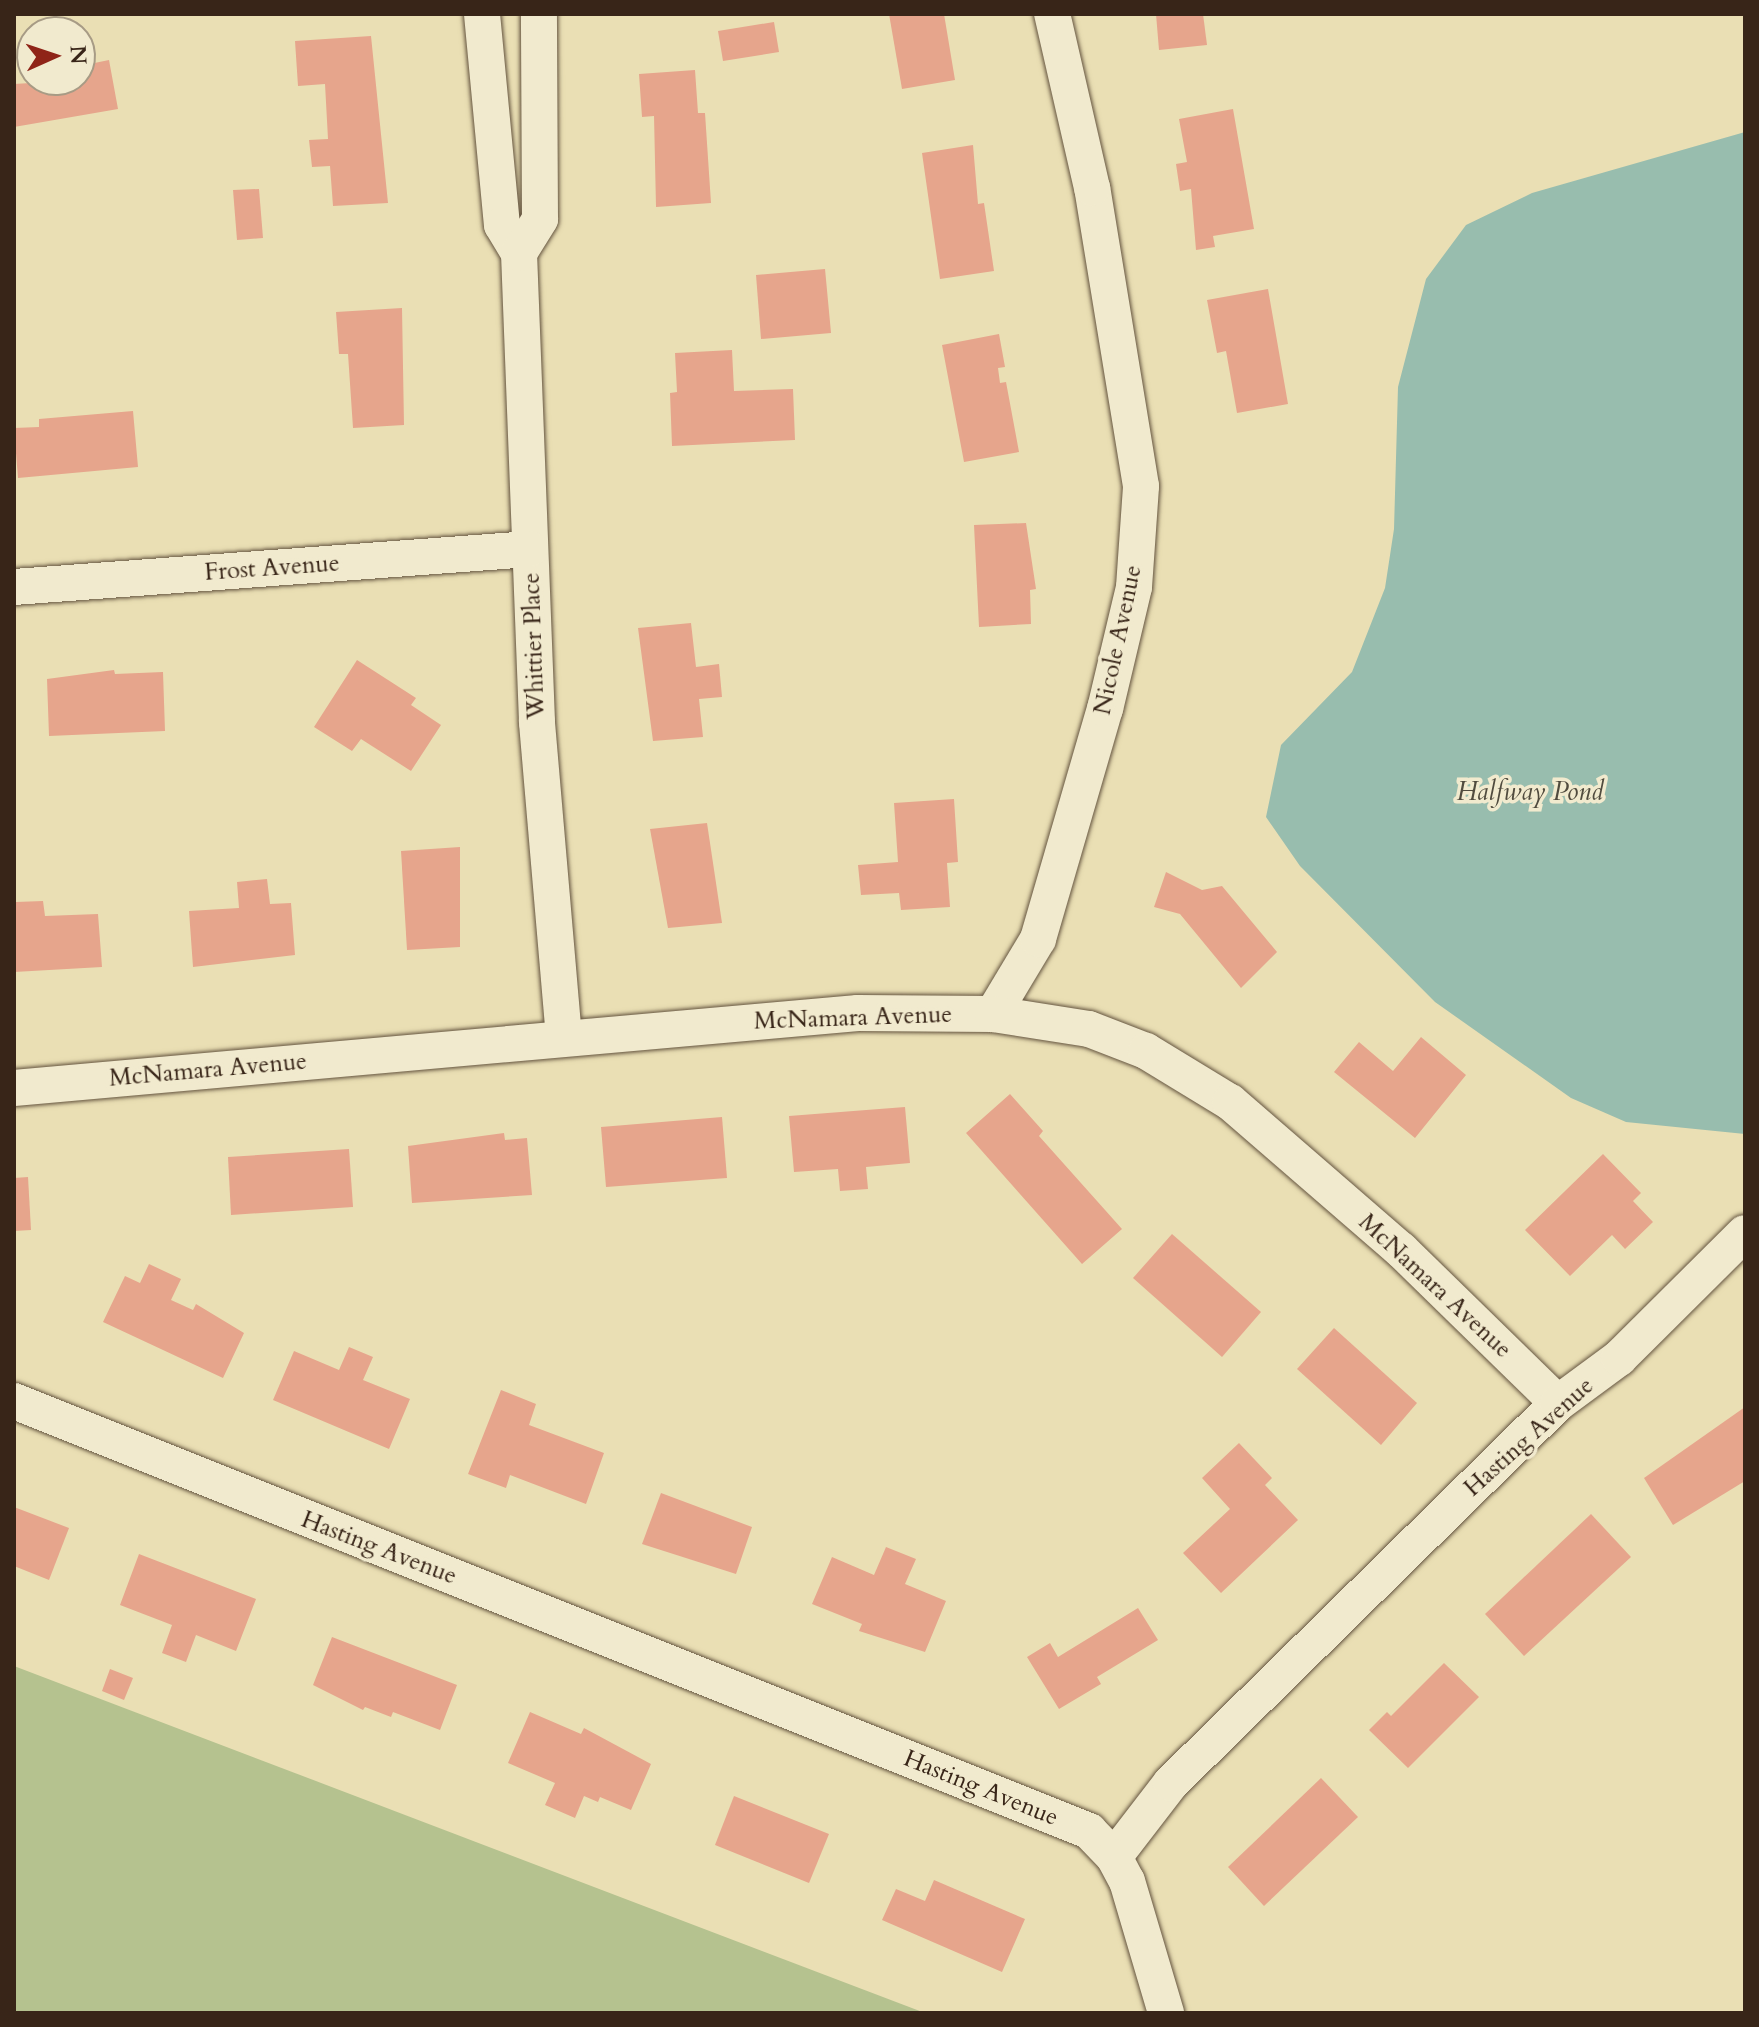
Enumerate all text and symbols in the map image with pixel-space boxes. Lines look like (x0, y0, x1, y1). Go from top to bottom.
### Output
north arrow (16, 16, 96, 96)
text: N (62, 45, 93, 65)
street label: Frost Avenue (204, 549, 340, 587)
street label: Nicole Avenue (1088, 562, 1148, 718)
street label: Whittier Place (517, 572, 551, 720)
water label: Halfway Pond (1457, 776, 1603, 808)
street label: McNamara Avenue (753, 1000, 953, 1036)
street label: McNamara Avenue (108, 1047, 308, 1093)
street label: McNamara Avenue (1353, 1208, 1517, 1364)
street label: Hasting Avenue (1458, 1371, 1600, 1503)
street label: Hasting Avenue (297, 1505, 461, 1591)
street label: Hasting Avenue (900, 1744, 1062, 1832)

